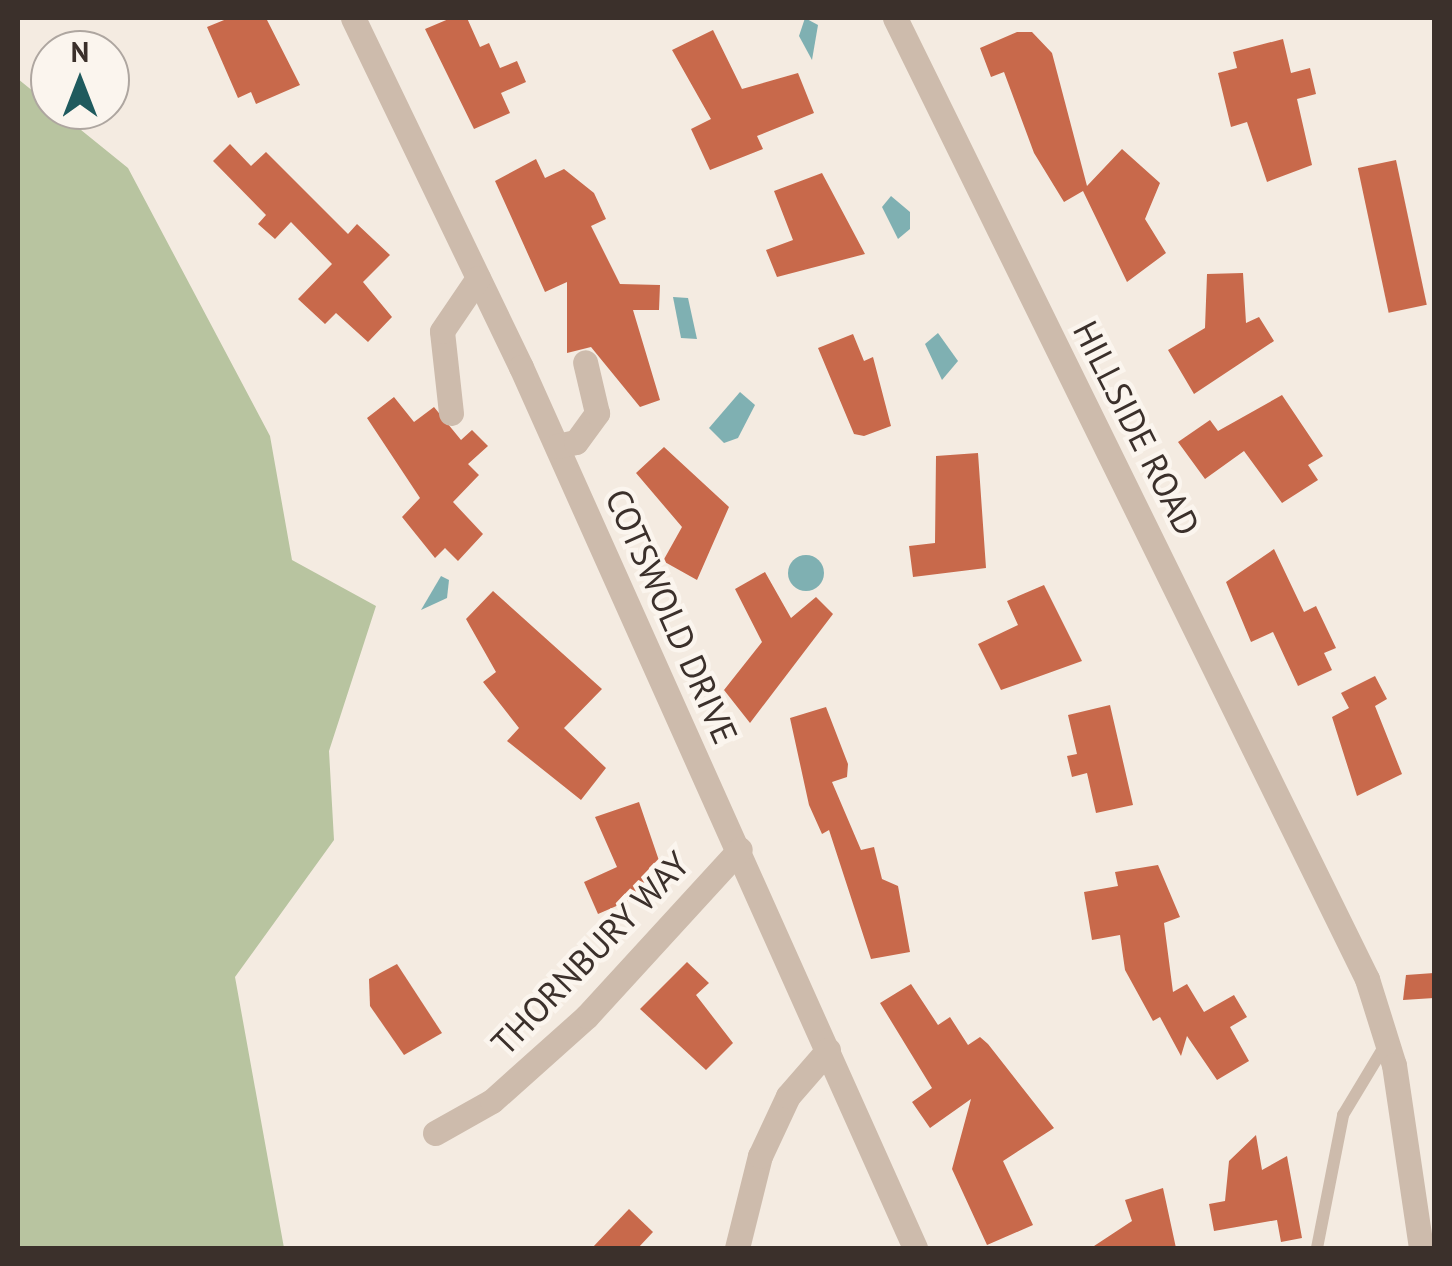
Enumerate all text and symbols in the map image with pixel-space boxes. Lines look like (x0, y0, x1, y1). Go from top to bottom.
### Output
north arrow (30, 30, 130, 130)
text: N (71, 33, 89, 70)
street label: HILLSIDE ROAD (1065, 314, 1209, 542)
street label: COTSWOLD DRIVE (597, 482, 747, 750)
street label: THORNBURY WAY (482, 842, 698, 1064)

